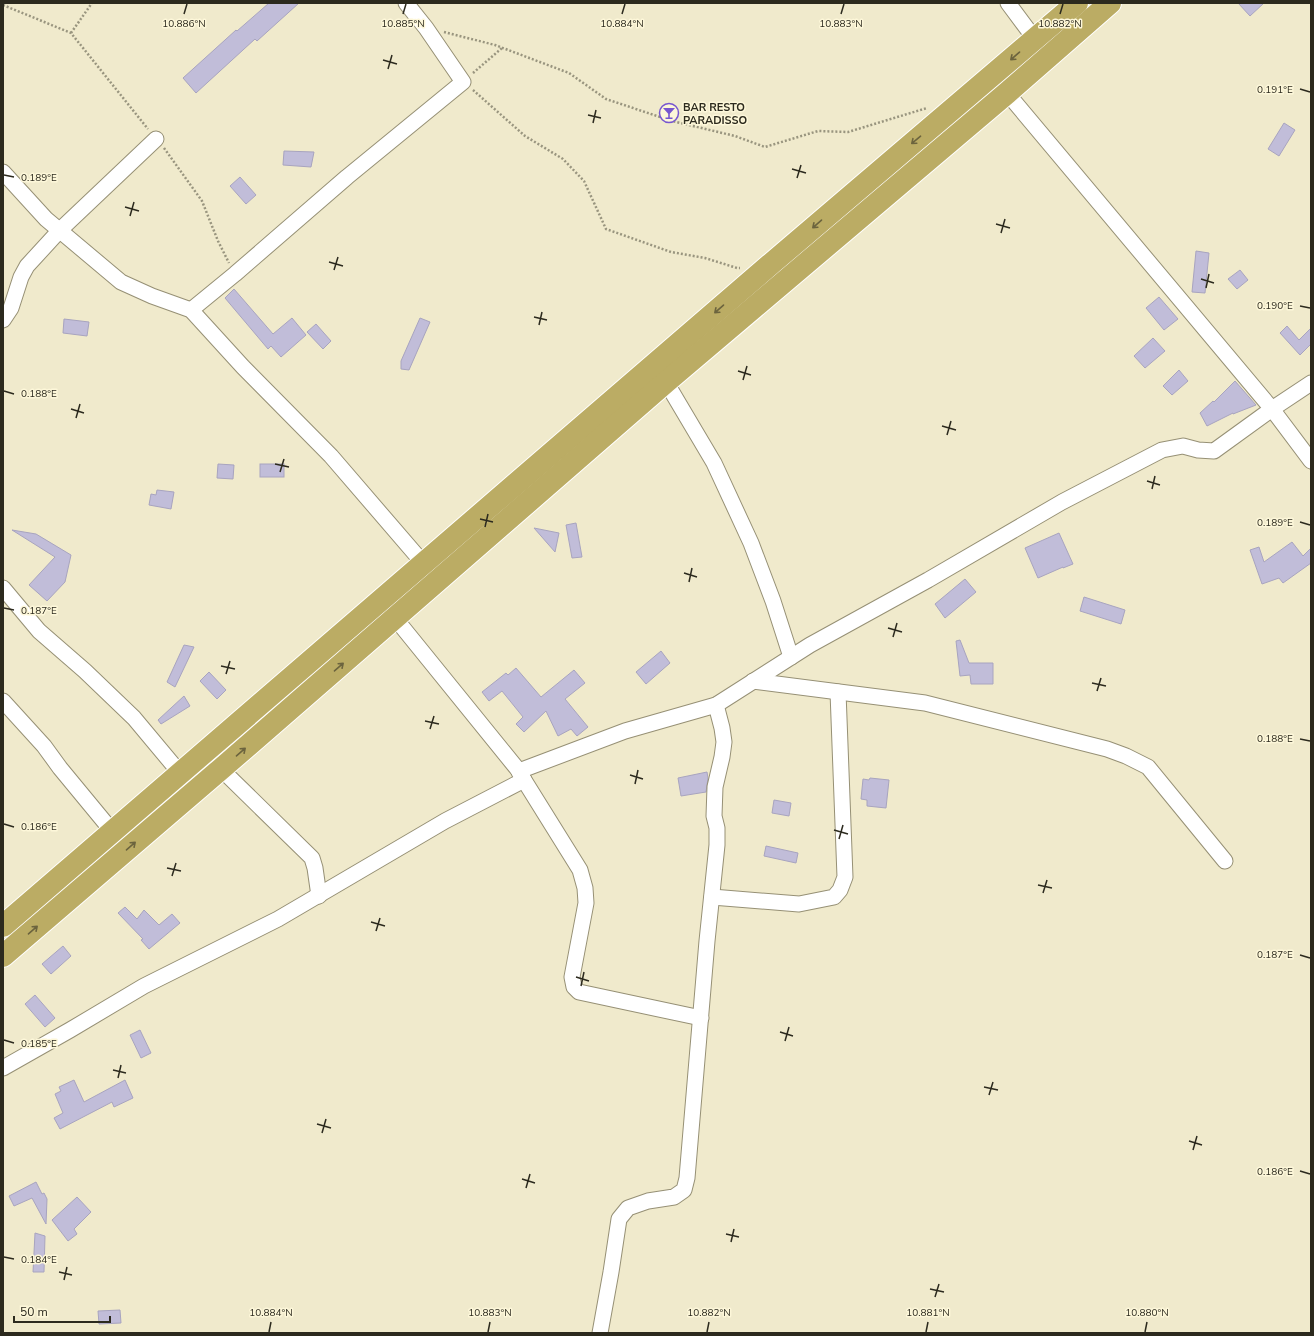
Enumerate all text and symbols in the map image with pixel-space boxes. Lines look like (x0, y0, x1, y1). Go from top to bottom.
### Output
text: 10.886°N (162, 17, 206, 31)
text: 10.885°N (381, 17, 425, 31)
text: 10.884°N (600, 17, 644, 31)
text: 10.883°N (819, 17, 863, 31)
text: 10.882°N (1038, 17, 1082, 31)
one-way arrow (1010, 51, 1021, 60)
text: 0.191°E (1257, 83, 1293, 97)
place label: BAR RESTO PARADISSO (683, 100, 747, 128)
bar icon: BAR RESTO PARADISSO (658, 102, 680, 124)
one-way arrow (911, 135, 922, 144)
text: 0.189°E (21, 171, 57, 185)
one-way arrow (812, 220, 823, 229)
text: 0.190°E (1257, 299, 1293, 313)
one-way arrow (714, 305, 724, 314)
text: 0.188°E (21, 387, 57, 401)
text: 0.189°E (1257, 516, 1293, 530)
text: 0.187°E (21, 604, 57, 618)
one-way arrow (334, 662, 344, 671)
text: 0.188°E (1257, 732, 1293, 746)
one-way arrow (236, 748, 246, 757)
text: 0.186°E (21, 820, 57, 834)
one-way arrow (126, 841, 137, 850)
one-way arrow (27, 926, 38, 935)
text: 0.187°E (1257, 948, 1293, 962)
text: 0.185°E (21, 1037, 57, 1051)
text: 0.186°E (1257, 1165, 1293, 1179)
text: 0.184°E (21, 1253, 57, 1267)
scale bar (14, 1298, 110, 1324)
text: 50 m (20, 1304, 48, 1320)
text: 10.884°N (249, 1306, 293, 1320)
text: 10.883°N (468, 1306, 512, 1320)
text: 10.882°N (687, 1306, 731, 1320)
text: 10.881°N (906, 1306, 950, 1320)
text: 10.880°N (1125, 1306, 1169, 1320)

